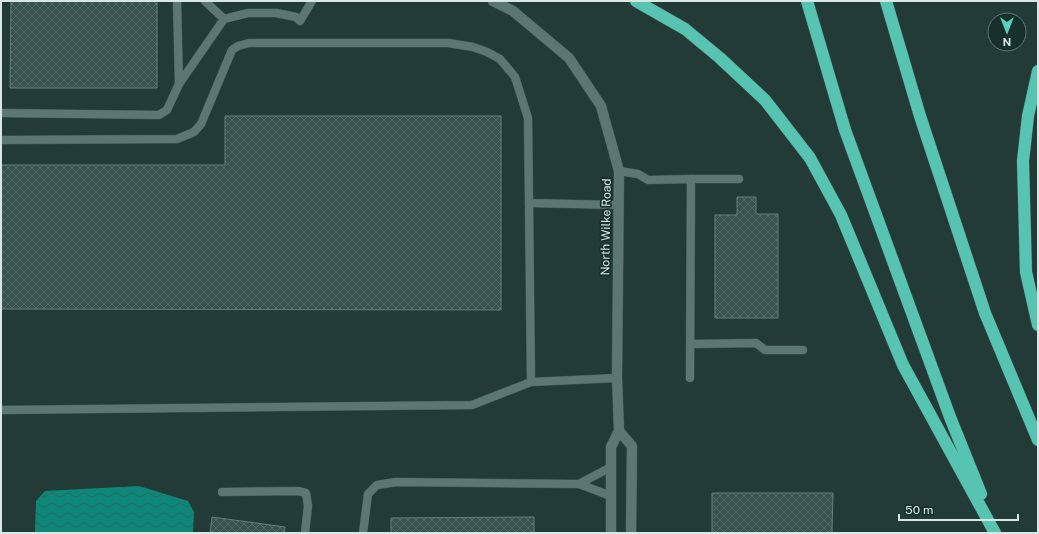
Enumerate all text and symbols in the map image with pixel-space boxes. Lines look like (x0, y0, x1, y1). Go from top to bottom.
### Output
north arrow (987, 12, 1027, 52)
text: N (1003, 36, 1011, 48)
street label: North Wilke Road (598, 178, 614, 276)
scale bar (899, 496, 1018, 522)
text: 50 m (905, 503, 933, 517)

